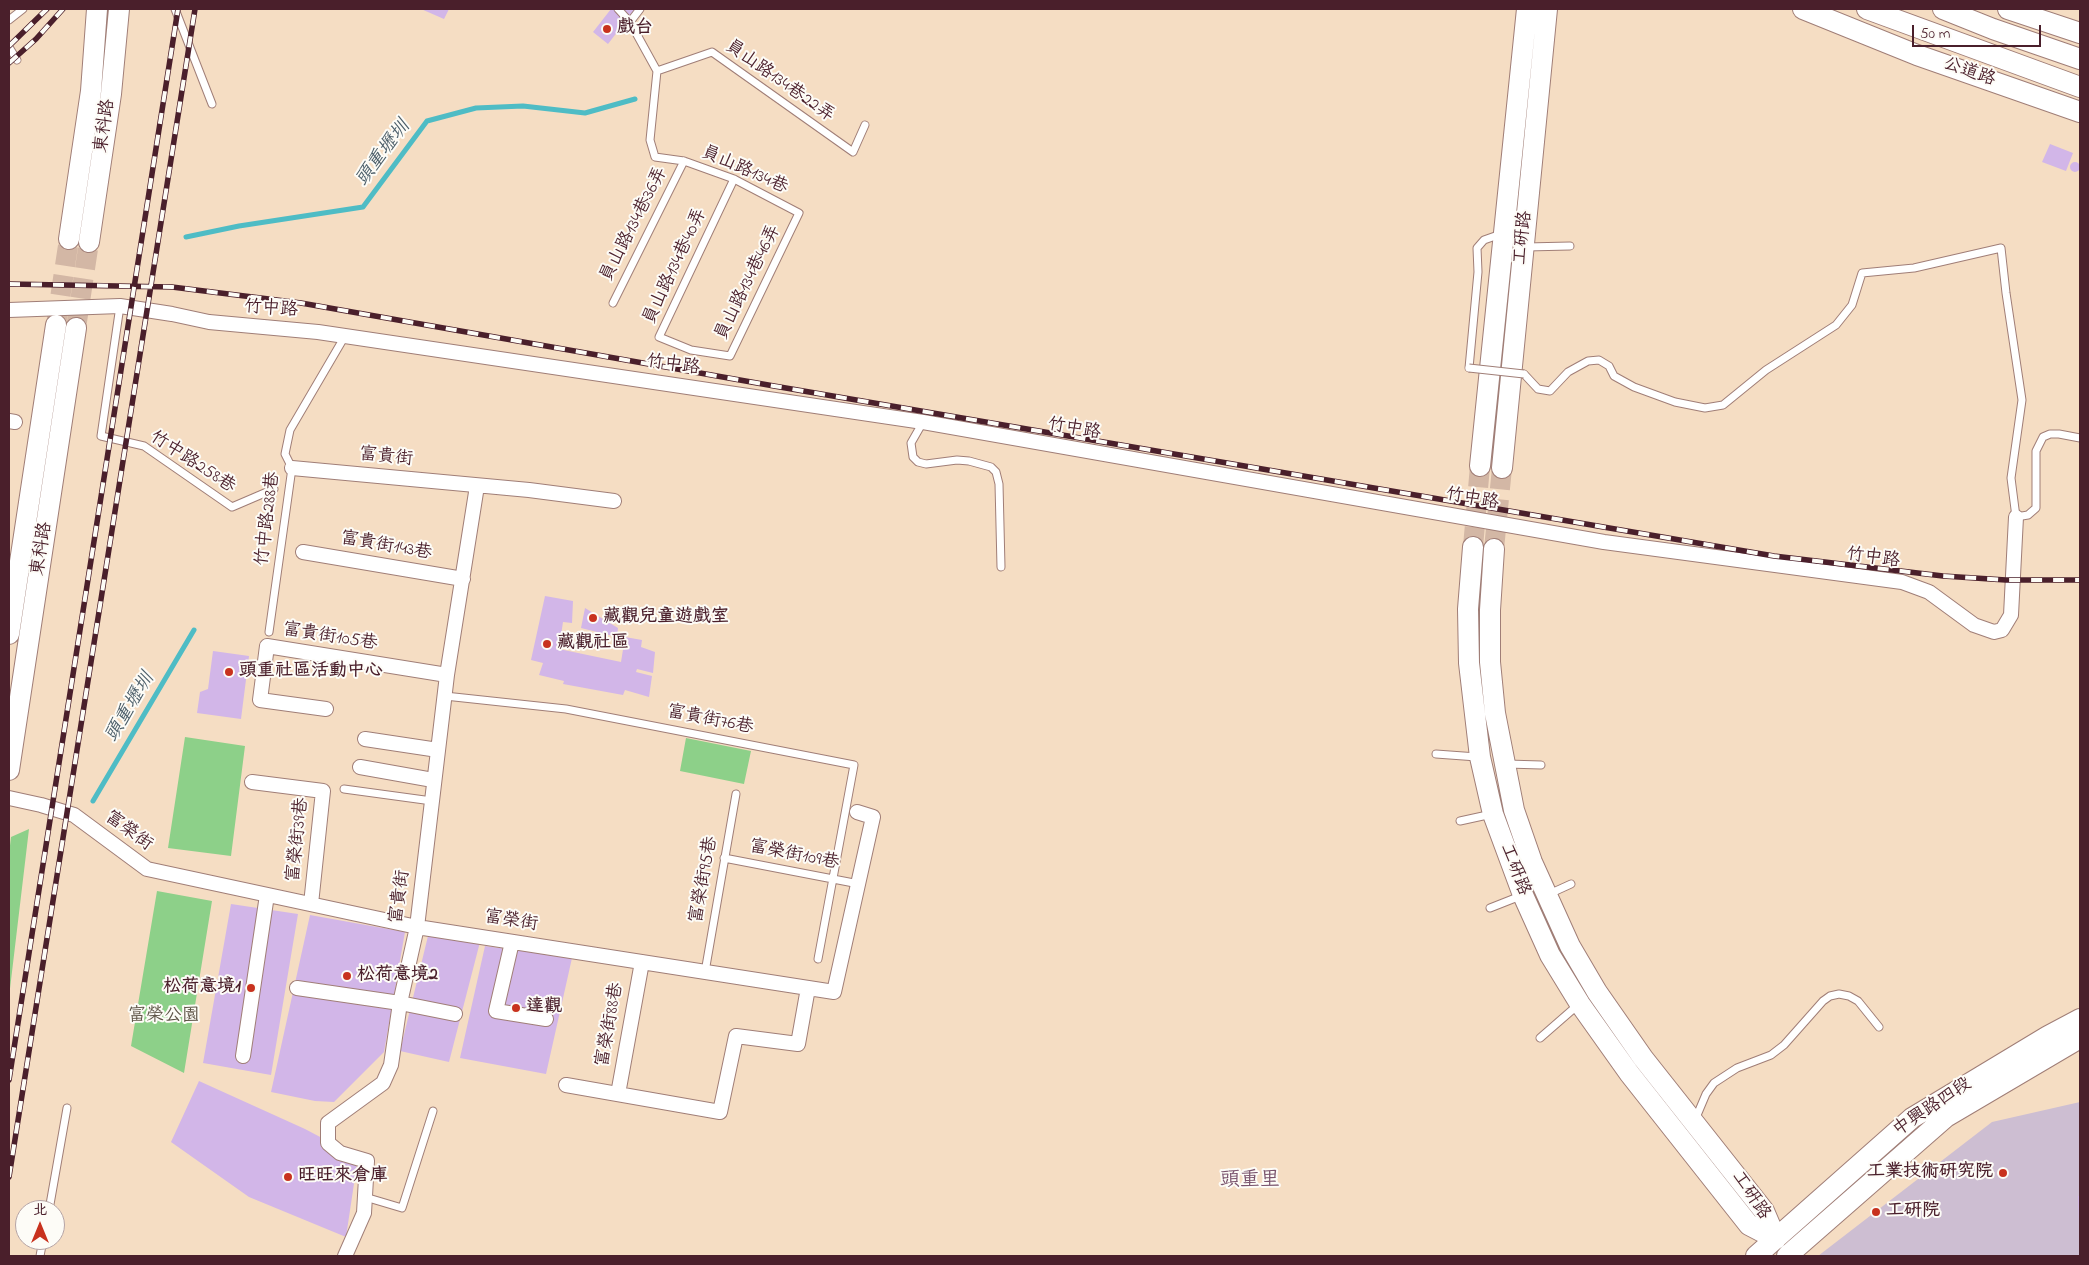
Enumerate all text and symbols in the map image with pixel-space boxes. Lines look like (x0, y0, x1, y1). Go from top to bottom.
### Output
scale bar (1914, 15, 2043, 47)
place label: 戲台 (617, 18, 653, 40)
marker: 戲台 (601, 23, 613, 35)
text: 50 m (1920, 23, 1950, 45)
street label: 員山路134巷22弄 (720, 36, 838, 128)
street label: 公道路 (1940, 54, 1998, 92)
street label: 東科路 (92, 98, 120, 154)
water label: 頭重壢圳 (352, 117, 416, 191)
street label: 員山路134巷 (697, 142, 791, 200)
street label: 員山路134巷36弄 (597, 164, 673, 286)
street label: 員山路134巷40弄 (640, 205, 712, 329)
street label: 工研路 (1510, 210, 1538, 266)
street label: 員山路134巷46弄 (712, 222, 786, 344)
street label: 竹中路 (243, 297, 299, 323)
street label: 竹中路 (645, 352, 701, 380)
street label: 竹中路 (1046, 415, 1102, 445)
street label: 竹中路258巷 (145, 427, 239, 499)
street label: 富貴街 (358, 444, 414, 472)
street label: 竹中路288巷 (253, 471, 285, 567)
street label: 竹中路 (1444, 485, 1500, 515)
street label: 東科路 (28, 521, 58, 577)
street label: 富貴街143巷 (339, 528, 433, 566)
street label: 竹中路 (1845, 545, 1901, 573)
place label: 藏觀兒童遊戲室 (603, 607, 729, 629)
marker: 藏觀兒童遊戲室 (587, 612, 599, 624)
street label: 富貴街105巷 (281, 620, 379, 656)
place label: 藏觀社區 (557, 633, 629, 655)
marker: 藏觀社區 (541, 638, 553, 650)
place label: 頭重社區活動中心 (239, 661, 383, 683)
marker: 頭重社區活動中心 (223, 666, 235, 678)
water label: 頭重壢圳 (102, 670, 160, 746)
street label: 富貴街76巷 (665, 702, 755, 740)
street label: 富榮街39巷 (284, 797, 314, 883)
street label: 富榮街 (100, 807, 156, 857)
street label: 富榮街95巷 (687, 835, 723, 925)
street label: 富榮街109巷 (747, 837, 841, 875)
street label: 工研路 (1494, 841, 1534, 899)
street label: 富貴街 (387, 869, 415, 925)
street label: 富榮街 (483, 907, 539, 937)
place label: 松荷意境2 (357, 965, 438, 987)
marker: 松荷意境2 (341, 970, 353, 982)
place label: 松荷意境1 (163, 977, 241, 999)
street label: 富榮街88巷 (593, 981, 629, 1069)
marker: 松荷意境1 (245, 982, 257, 994)
place label: 達觀 (526, 997, 562, 1019)
marker: 達觀 (510, 1002, 522, 1014)
park label: 富榮公園 (128, 1006, 200, 1028)
street label: 中興路四段 (1890, 1074, 1976, 1142)
place label: 工業技術研究院 (1867, 1162, 1993, 1184)
place label: 旺旺來倉庫 (298, 1166, 388, 1188)
marker: 工業技術研究院 (1997, 1167, 2009, 1179)
street label: 工研路 (1726, 1168, 1774, 1224)
district label: 頭重里 (1220, 1170, 1280, 1194)
marker: 旺旺來倉庫 (282, 1171, 294, 1183)
north arrow (15, 1200, 65, 1250)
text: 北 (33, 1200, 47, 1221)
place label: 工研院 (1886, 1201, 1940, 1223)
marker: 工研院 (1870, 1206, 1882, 1218)

